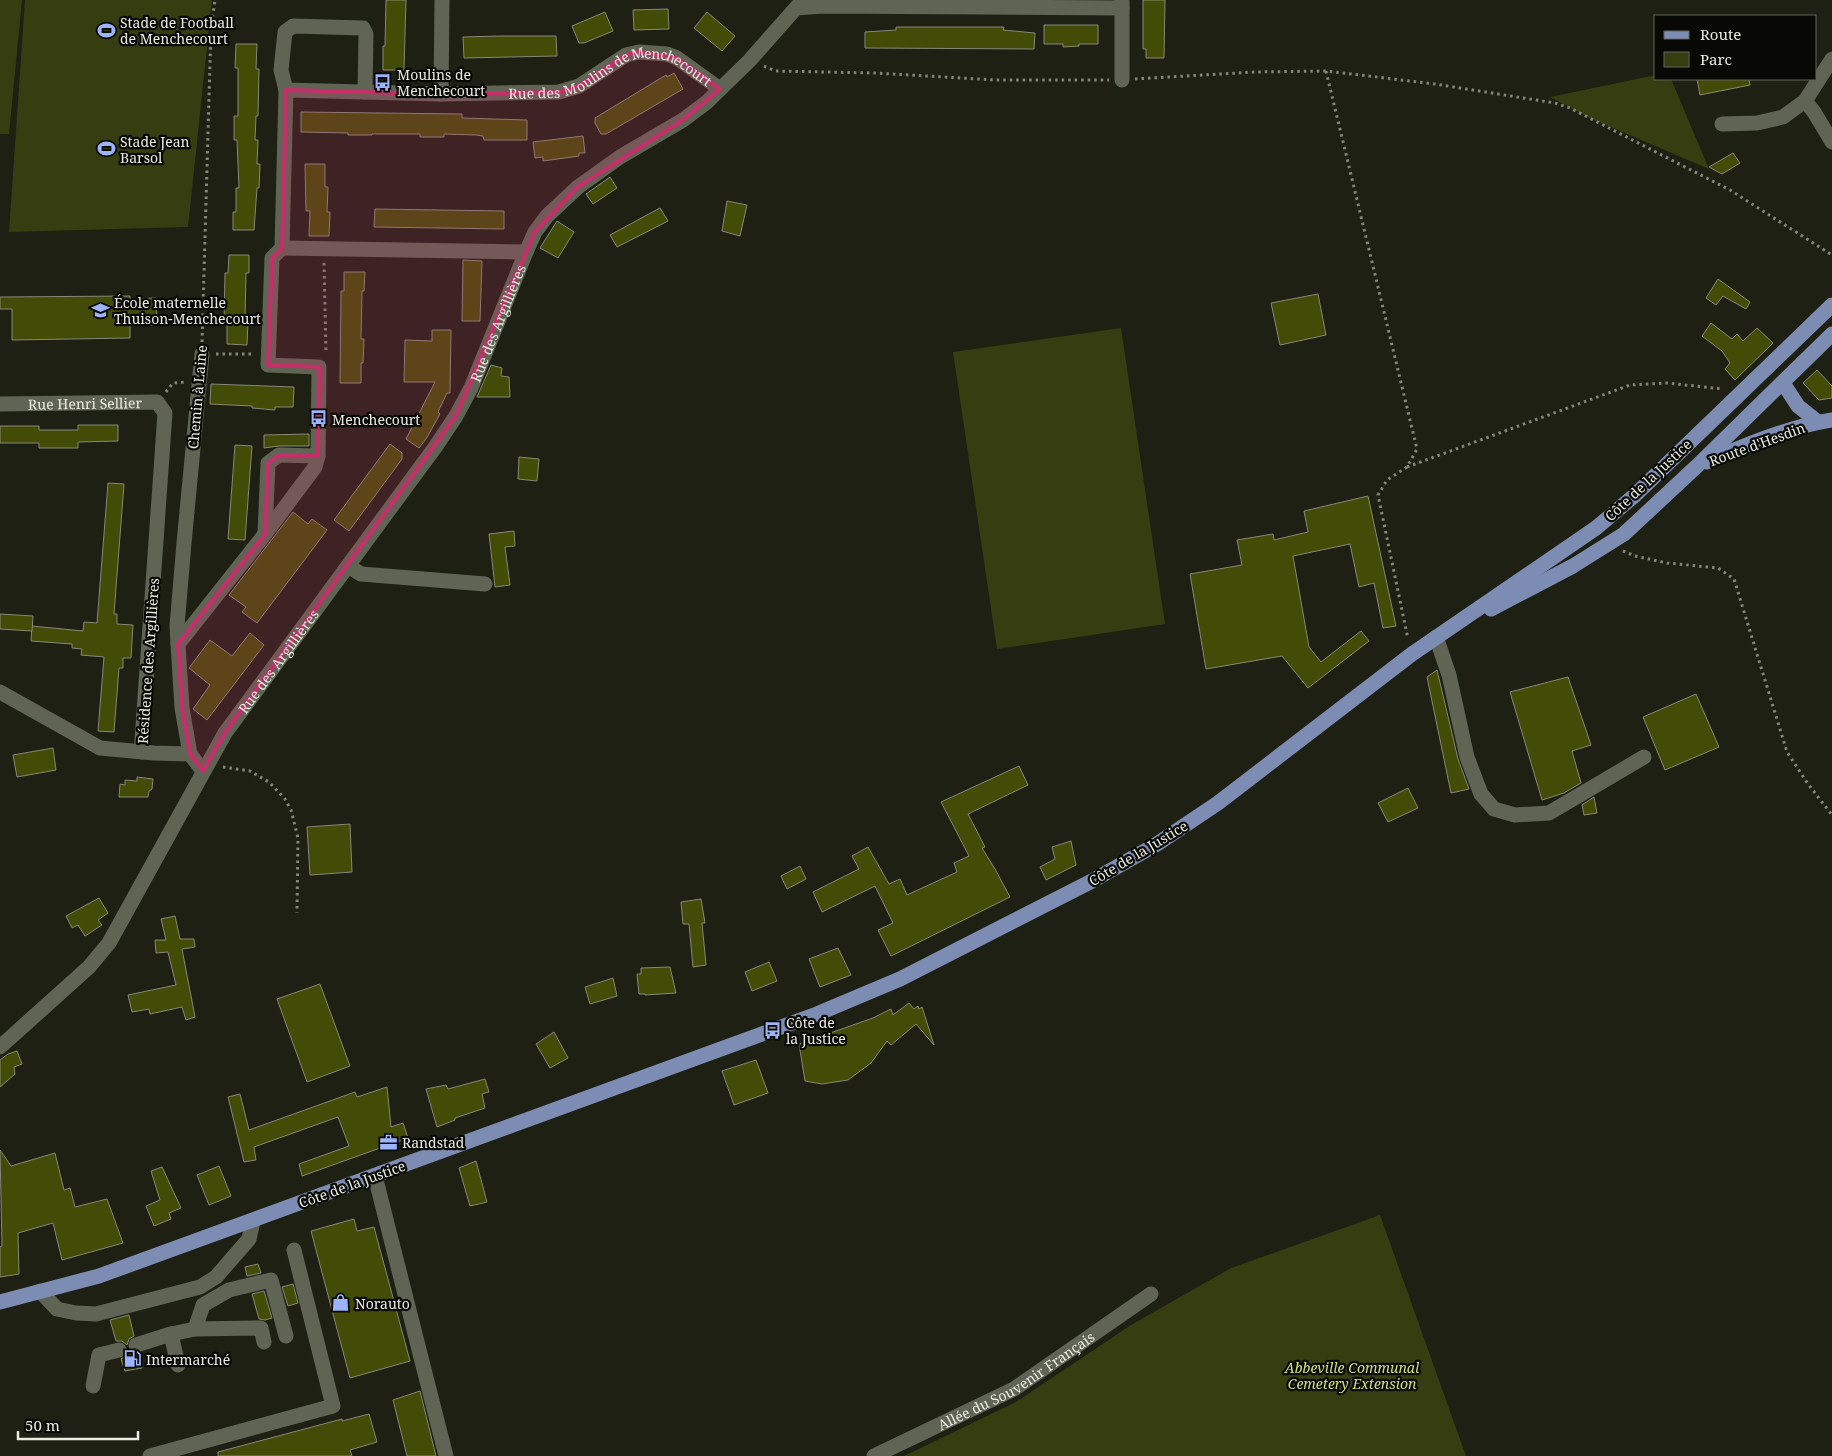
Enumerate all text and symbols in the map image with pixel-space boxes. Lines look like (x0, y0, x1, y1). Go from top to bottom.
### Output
place label: Stade de Football de Menchecourt (120, 13, 234, 48)
legend (1654, 15, 1817, 80)
sports icon: Stade de Football de Menchecourt (96, 20, 116, 40)
text: Route (1700, 24, 1741, 44)
text: Rue des Moulins de Menchecourt (508, 42, 716, 102)
text: Parc (1700, 49, 1732, 69)
place label: Moulins de Menchecourt (397, 65, 485, 100)
bus stop icon: Moulins de Menchecourt (373, 72, 393, 92)
street label: Rue des Moulins de Menchecourt (498, 77, 720, 101)
place label: Stade Jean Barsol (120, 132, 190, 167)
sports icon: Stade Jean Barsol (96, 139, 116, 159)
street label: Rue des Argillières (465, 262, 530, 384)
place label: École maternelle Thuison-Menchecourt (114, 293, 261, 328)
school or university icon: École maternelle Thuison-Menchecourt (90, 300, 110, 320)
street label: Chemin à Laine (183, 344, 211, 450)
street label: Rue Henri Sellier (28, 393, 143, 413)
bus stop icon: Menchecourt (308, 409, 328, 429)
place label: Menchecourt (332, 410, 420, 429)
street label: Route d'Hesdin (1706, 418, 1808, 470)
street label: Côte de la Justice (1600, 435, 1696, 525)
street label: Résidence des Argillières (133, 577, 163, 745)
street label: Rue des Argillières (233, 605, 322, 717)
street label: Côte de la Justice (1085, 816, 1191, 890)
place label: Côte de la Justice (786, 1013, 846, 1048)
bus stop icon: Côte de la Justice (762, 1020, 782, 1040)
office icon: Randstad (378, 1132, 398, 1152)
place label: Randstad (402, 1133, 465, 1152)
street label: Côte de la Justice (296, 1156, 408, 1212)
shop icon: Norauto (331, 1293, 351, 1313)
place label: Norauto (355, 1294, 410, 1313)
street label: Allée du Souvenir Français (934, 1327, 1098, 1434)
fuel station icon: Intermarché (122, 1349, 142, 1369)
place label: Intermarché (146, 1350, 230, 1369)
park label: Abbeville Communal Cemetery Extension (1284, 1358, 1420, 1393)
scale bar (18, 1408, 138, 1440)
text: 50 m (25, 1415, 60, 1435)

